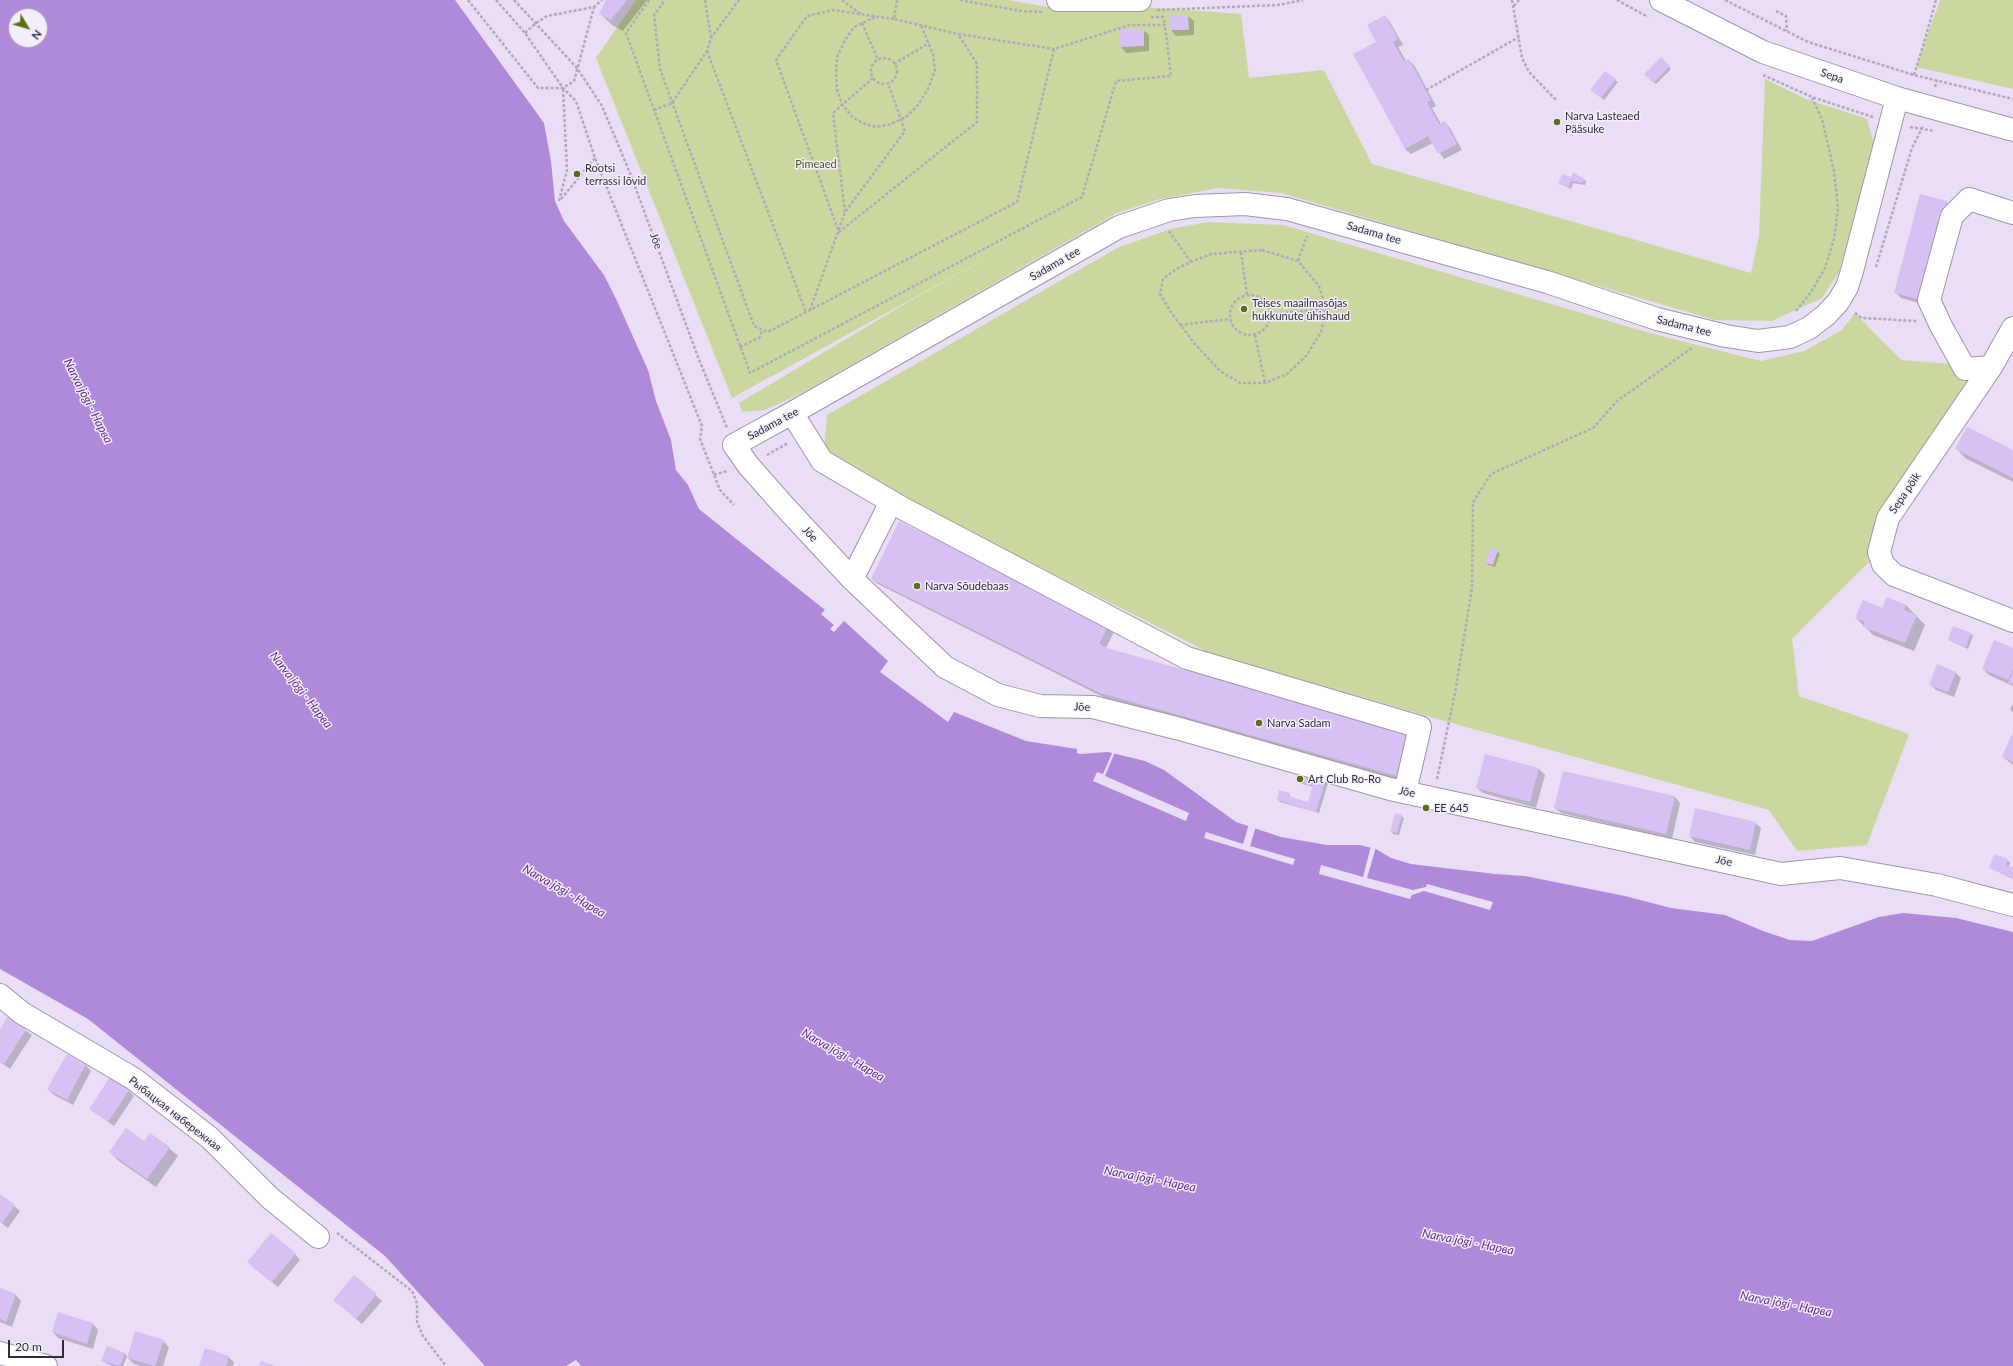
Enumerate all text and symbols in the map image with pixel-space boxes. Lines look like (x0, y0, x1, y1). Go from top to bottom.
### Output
north arrow (8, 8, 48, 48)
text: N (29, 28, 45, 42)
street label: Sepa (1819, 66, 1845, 86)
place label: Narva Lasteaed Pääsuke (1565, 109, 1640, 135)
marker: Narva Lasteaed Pääsuke (1552, 117, 1562, 127)
park label: Pimeaed (795, 157, 837, 171)
place label: Rootsi terrassi lõvid (585, 161, 646, 187)
marker: Rootsi terrassi lõvid (572, 169, 582, 179)
street label: Sadama tee (1345, 219, 1403, 247)
street label: Jõe (647, 231, 665, 251)
street label: Sadama tee (1028, 244, 1082, 284)
place label: Teises maailmasõjas hukkunute ühishaud (1252, 296, 1350, 322)
marker: Teises maailmasõjas hukkunute ühishaud (1239, 304, 1249, 314)
street label: Sadama tee (1655, 313, 1713, 339)
water label: Narva jõgi - Нарва (60, 356, 116, 446)
street label: Sadama tee (745, 405, 801, 443)
street label: Sepa põik (1886, 470, 1924, 516)
street label: Jõe (800, 523, 820, 545)
place label: Narva Sõudebaas (925, 579, 1009, 593)
marker: Narva Sõudebaas (912, 581, 922, 591)
water label: Narva jõgi - Нарва (267, 649, 335, 731)
street label: Jõe (1074, 700, 1090, 714)
place label: Narva Sadam (1267, 716, 1331, 730)
marker: Narva Sadam (1254, 718, 1264, 728)
place label: Art Club Ro-Ro (1308, 772, 1381, 786)
marker: Art Club Ro-Ro (1295, 774, 1305, 784)
street label: Jõe (1398, 784, 1416, 800)
place label: EE 645 (1434, 801, 1469, 815)
marker: EE 645 (1421, 803, 1431, 813)
street label: Jõe (1715, 853, 1733, 869)
water label: Narva jõgi - Нарва (520, 862, 608, 920)
water label: Narva jõgi - Нарва (799, 1026, 887, 1084)
street label: Рыбацкая набережная (126, 1074, 224, 1154)
water label: Narva jõgi - Нарва (1103, 1163, 1197, 1195)
water label: Narva jõgi - Нарва (1421, 1226, 1515, 1258)
water label: Narva jõgi - Нарва (1739, 1288, 1833, 1320)
scale bar (10, 1332, 66, 1358)
text: 20 m (15, 1339, 42, 1354)

